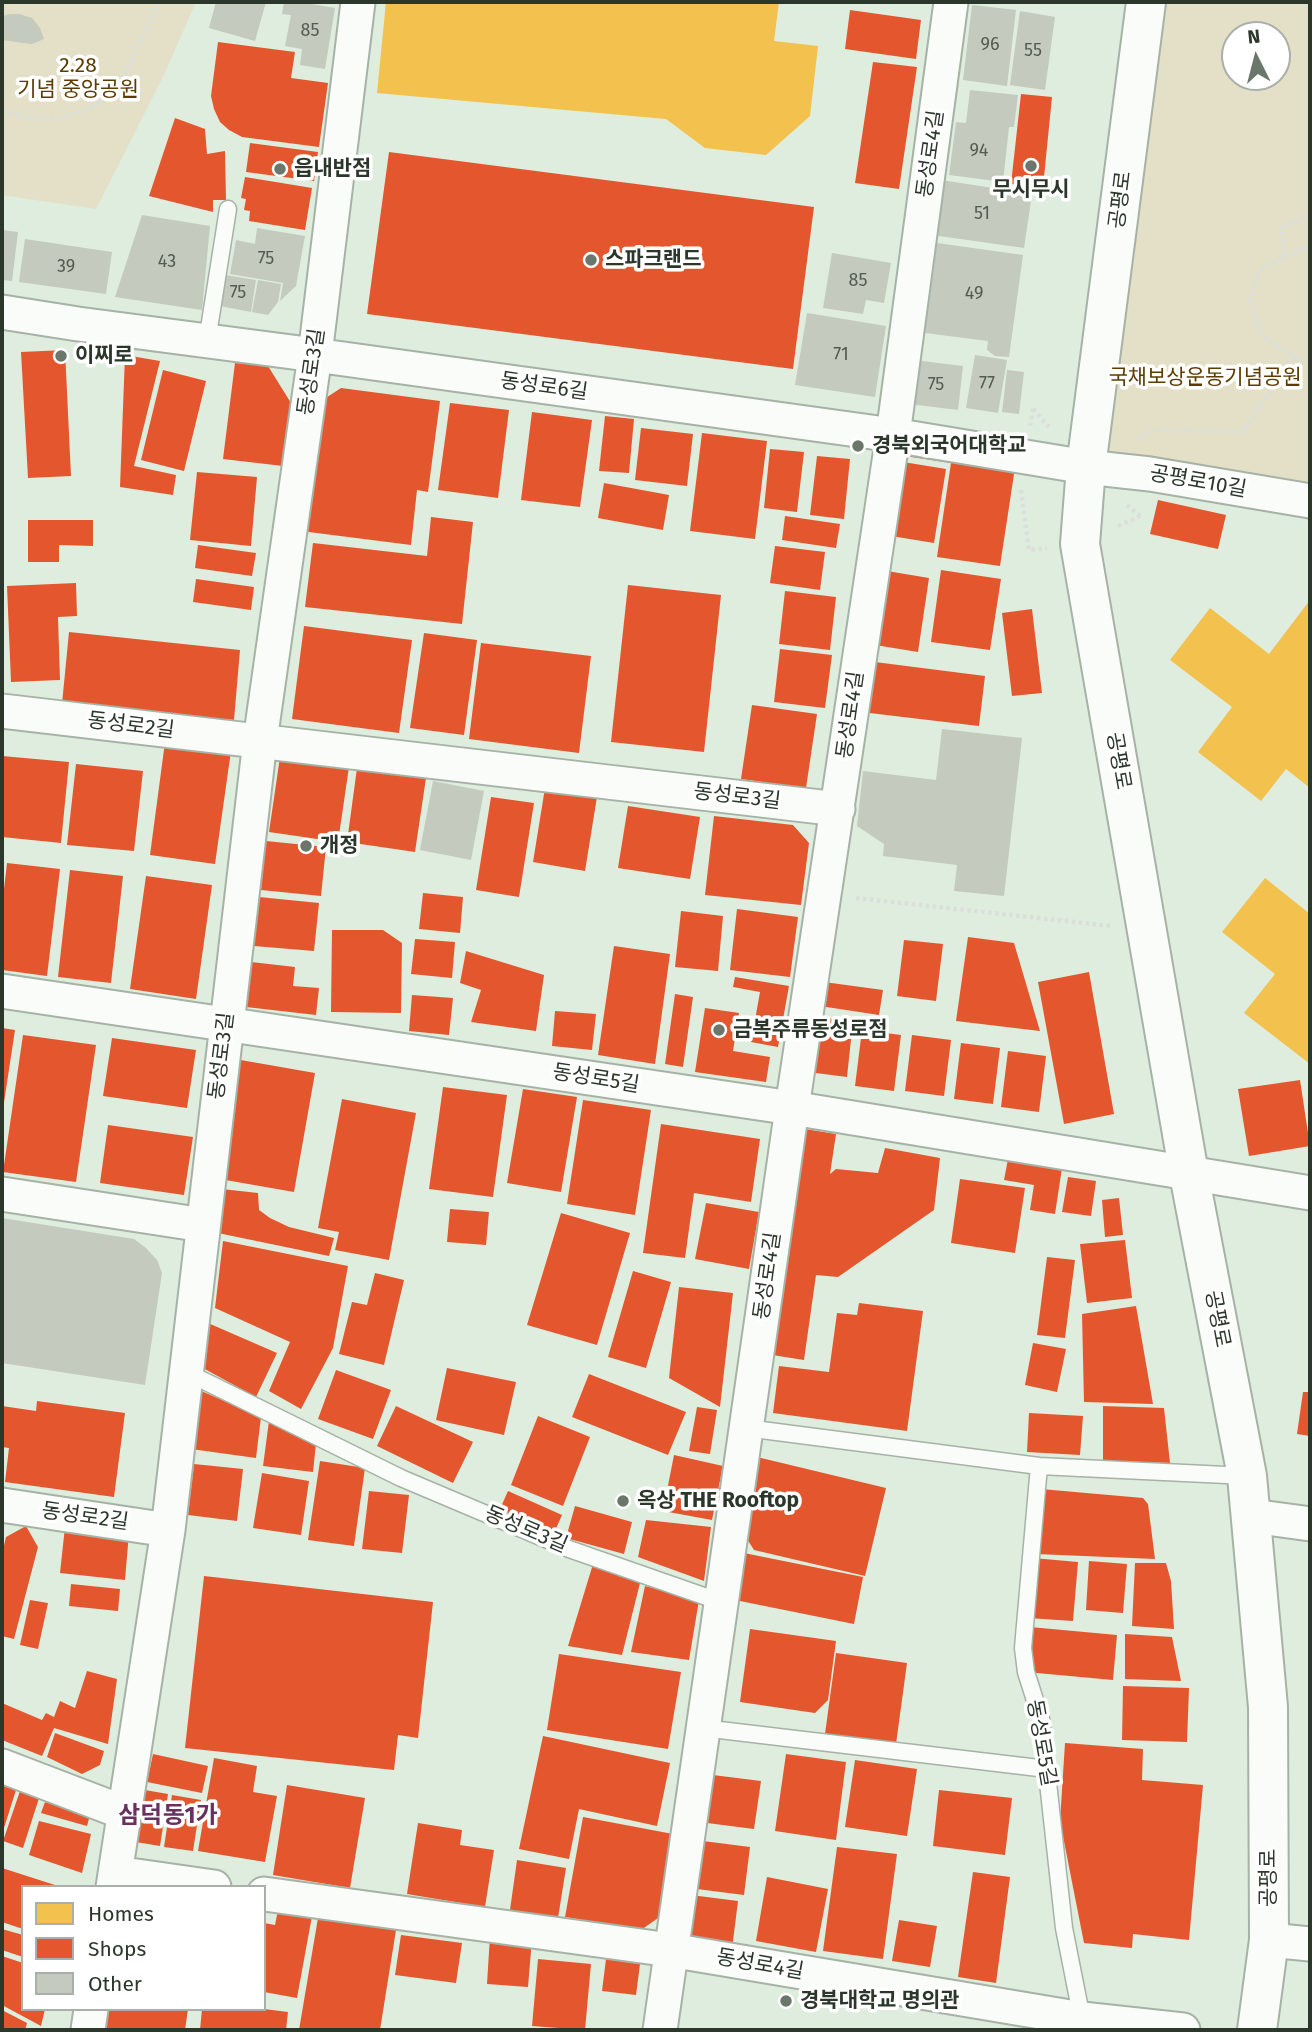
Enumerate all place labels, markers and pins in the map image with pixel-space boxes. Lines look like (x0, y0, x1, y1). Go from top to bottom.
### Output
place label: 읍내반점 (294, 156, 371, 182)
marker: 무시무시 (1023, 158, 1039, 174)
marker: 읍내반점 (272, 161, 288, 177)
place label: 무시무시 (992, 177, 1070, 203)
place label: 스파크랜드 (605, 247, 702, 273)
marker: 스파크랜드 (583, 252, 599, 268)
place label: 이찌로 (75, 343, 133, 369)
marker: 이찌로 (53, 348, 69, 364)
place label: 경북외국어대학교 (872, 433, 1027, 459)
marker: 경북외국어대학교 (850, 438, 866, 454)
place label: 개정 (320, 833, 359, 859)
marker: 개정 (298, 838, 314, 854)
place label: 금복주류동성로점 (733, 1017, 888, 1043)
marker: 금복주류동성로점 (711, 1022, 727, 1038)
place label: 옥상 THE Rooftop (637, 1488, 799, 1514)
marker: 옥상 THE Rooftop (615, 1493, 631, 1509)
place label: 경북대학교 명의관 (800, 1988, 960, 2014)
marker: 경북대학교 명의관 (778, 1993, 794, 2009)

